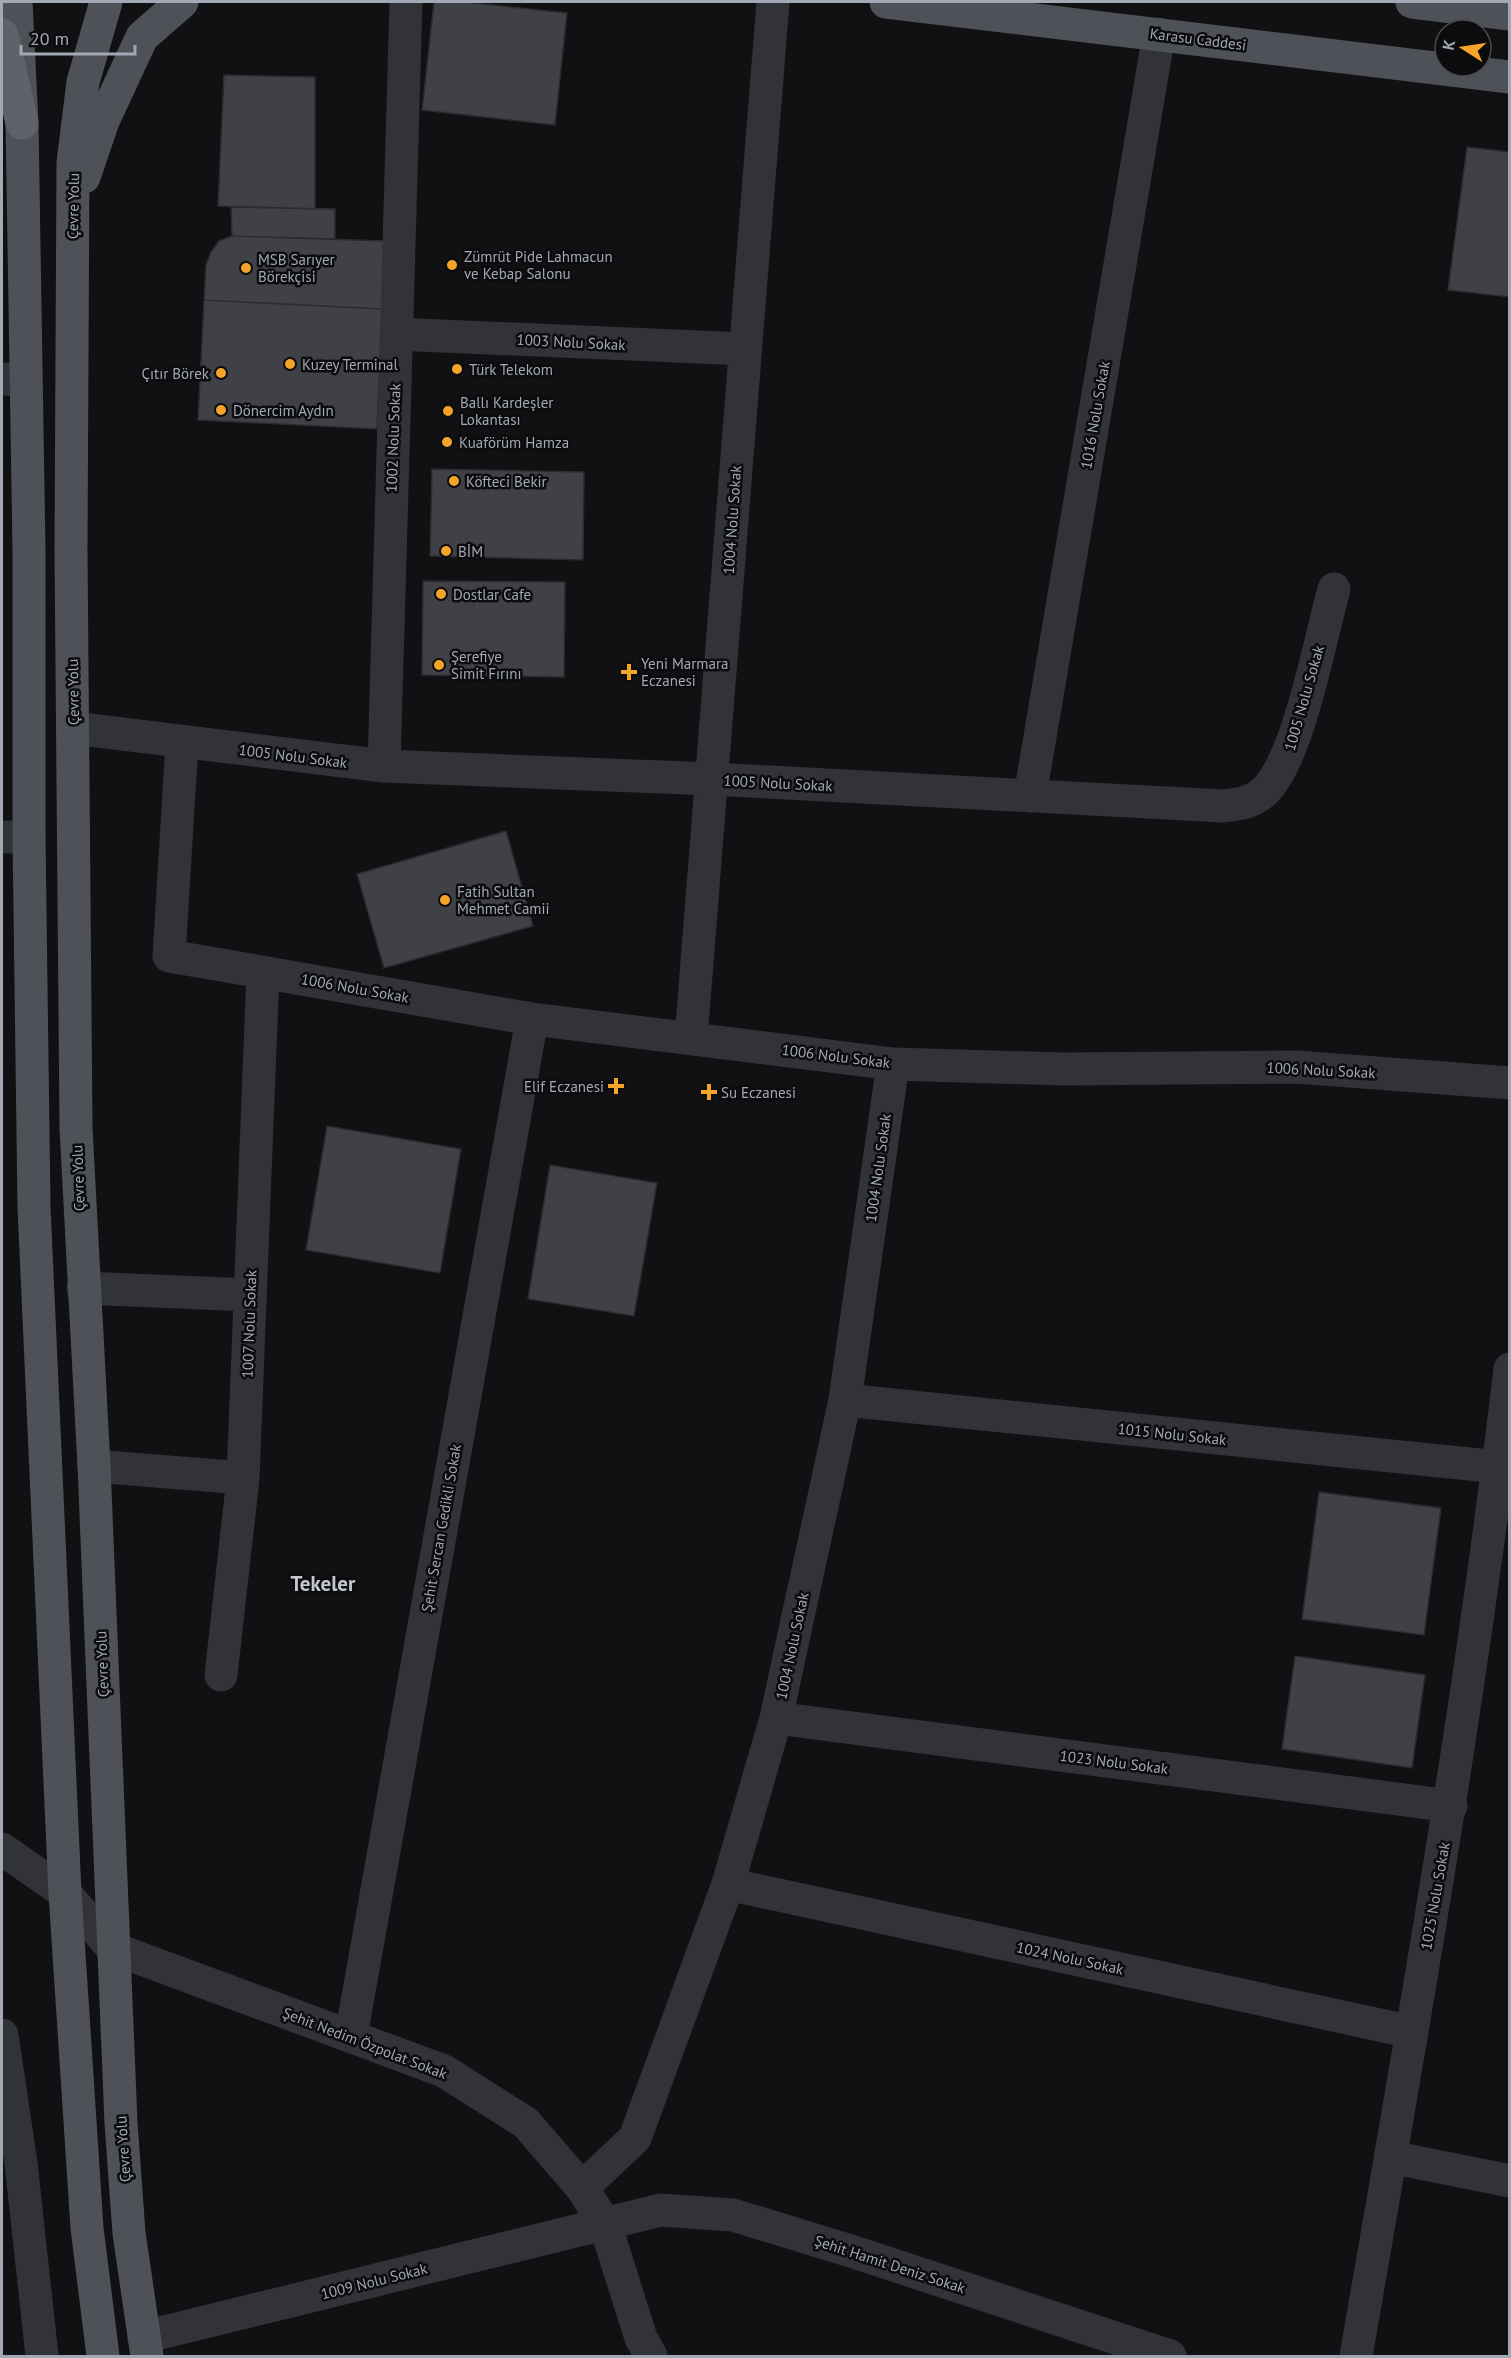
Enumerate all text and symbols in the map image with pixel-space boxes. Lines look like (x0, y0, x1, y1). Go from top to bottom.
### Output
scale bar (21, 18, 135, 56)
north arrow (1433, 18, 1493, 78)
street label: Karasu Caddesi (1149, 24, 1247, 54)
text: 20 m (30, 27, 69, 50)
text: K (1438, 38, 1459, 52)
street label: Çevre Yolu (63, 173, 83, 239)
place label: Zümrüt Pide Lahmacun ve Kebap Salonu (464, 247, 613, 283)
place label: MSB Sarıyer Börekçisi (258, 250, 335, 286)
marker: Zümrüt Pide Lahmacun ve Kebap Salonu (445, 258, 459, 272)
marker: MSB Sarıyer Börekçisi (239, 261, 253, 275)
street label: 1003 Nolu Sokak (516, 330, 627, 354)
place label: Kuzey Terminal (302, 355, 399, 374)
marker: Kuzey Terminal (283, 357, 297, 371)
street label: 1016 Nolu Sokak (1076, 359, 1114, 470)
place label: Türk Telekom (469, 360, 553, 379)
marker: Türk Telekom (450, 362, 464, 376)
place label: Çıtır Börek (141, 364, 210, 383)
marker: Çıtır Börek (214, 366, 228, 380)
street label: 1002 Nolu Sokak (382, 382, 404, 493)
place label: Ballı Kardeşler Lokantası (460, 393, 553, 429)
place label: Dönercim Aydın (233, 401, 334, 420)
marker: Dönercim Aydın (214, 403, 228, 417)
marker: Ballı Kardeşler Lokantası (441, 404, 455, 418)
place label: Kuaförüm Hamza (459, 433, 569, 452)
marker: Kuaförüm Hamza (440, 435, 454, 449)
street label: 1004 Nolu Sokak (719, 464, 745, 575)
place label: Köfteci Bekir (466, 472, 547, 491)
marker: Köfteci Bekir (447, 474, 461, 488)
place label: BİM (458, 542, 483, 561)
marker: BİM (439, 544, 453, 558)
place label: Dostlar Cafe (453, 585, 531, 604)
marker: Dostlar Cafe (434, 587, 448, 601)
street label: 1005 Nolu Sokak (1280, 642, 1328, 753)
place label: Şerefiye Simit Fırını (451, 647, 521, 683)
place label: Yeni Marmara Eczanesi (641, 654, 729, 690)
marker: Şerefiye Simit Fırını (432, 658, 446, 672)
street label: Çevre Yolu (63, 659, 83, 725)
marker: Yeni Marmara Eczanesi (622, 665, 636, 679)
street label: 1005 Nolu Sokak (238, 740, 349, 772)
street label: 1005 Nolu Sokak (723, 771, 834, 795)
place label: Fatih Sultan Mehmet Camii (457, 882, 550, 918)
marker: Fatih Sultan Mehmet Camii (438, 893, 452, 907)
street label: 1006 Nolu Sokak (300, 969, 411, 1007)
street label: 1006 Nolu Sokak (781, 1040, 892, 1072)
street label: 1006 Nolu Sokak (1266, 1058, 1377, 1082)
place label: Elif Eczanesi (524, 1077, 604, 1096)
marker: Elif Eczanesi (609, 1079, 623, 1093)
place label: Su Eczanesi (721, 1083, 796, 1102)
marker: Su Eczanesi (702, 1085, 716, 1099)
street label: 1004 Nolu Sokak (861, 1112, 895, 1223)
street label: Çevre Yolu (67, 1144, 89, 1212)
street label: 1007 Nolu Sokak (238, 1269, 260, 1378)
street label: 1015 Nolu Sokak (1117, 1419, 1228, 1449)
street label: Şehit Sercan Gedikli Sokak (417, 1442, 465, 1614)
district label: Tekeler (291, 1570, 356, 1597)
street label: 1004 Nolu Sokak (771, 1590, 813, 1701)
street label: Çevre Yolu (91, 1630, 113, 1698)
street label: 1023 Nolu Sokak (1059, 1746, 1170, 1778)
street label: 1025 Nolu Sokak (1416, 1840, 1454, 1951)
street label: 1024 Nolu Sokak (1015, 1937, 1126, 1979)
street label: Şehit Nedim Özpolat Sokak (280, 2003, 451, 2083)
street label: Çevre Yolu (111, 2115, 135, 2183)
street label: Şehit Hamit Deniz Sokak (812, 2231, 969, 2298)
street label: 1009 Nolu Sokak (319, 2258, 430, 2303)

